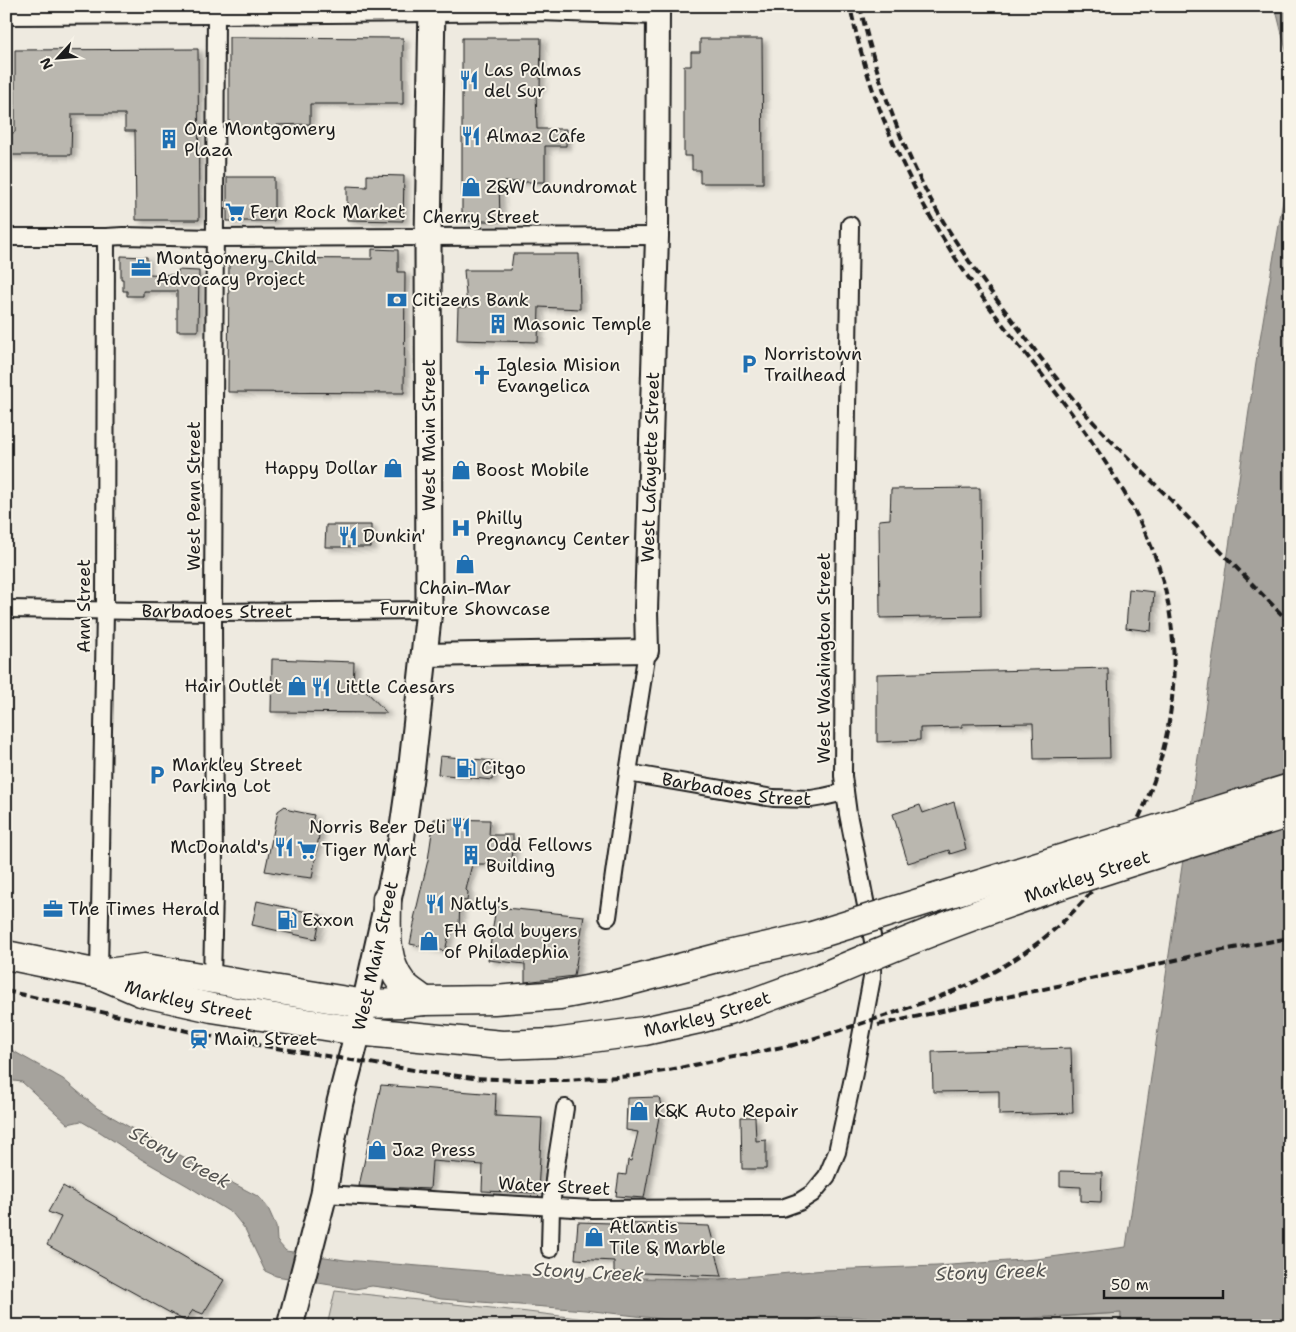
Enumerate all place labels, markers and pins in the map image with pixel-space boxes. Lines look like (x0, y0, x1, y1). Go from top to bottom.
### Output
place label: Las Palmas del Sur (484, 58, 582, 103)
restaurant icon: Las Palmas del Sur (458, 69, 480, 91)
place label: One Montgomery Plaza (184, 117, 336, 162)
place label: Almaz Cafe (486, 124, 586, 148)
restaurant icon: Almaz Cafe (460, 125, 482, 147)
building icon: One Montgomery Plaza (158, 128, 180, 150)
place label: Z&W Laundromat (486, 175, 638, 199)
shop icon: Z&W Laundromat (460, 176, 482, 198)
place label: Fern Rock Market (250, 200, 406, 224)
supermarket icon: Fern Rock Market (224, 201, 246, 223)
place label: Montgomery Child Advocacy Project (156, 246, 317, 291)
office icon: Montgomery Child Advocacy Project (130, 257, 152, 279)
place label: Citizens Bank (412, 288, 529, 312)
bank icon: Citizens Bank (386, 289, 408, 311)
place label: Masonic Temple (513, 312, 652, 336)
building icon: Masonic Temple (487, 313, 509, 335)
place label: Norristown Trailhead (764, 342, 862, 387)
place label: Iglesia Mision Evangelica (497, 353, 620, 398)
parking icon: Norristown Trailhead (738, 353, 760, 375)
church icon: Iglesia Mision Evangelica (471, 364, 493, 386)
place label: Happy Dollar (264, 456, 378, 480)
shop icon: Happy Dollar (382, 457, 404, 479)
place label: Boost Mobile (476, 458, 590, 482)
shop icon: Boost Mobile (450, 459, 472, 481)
place label: Philly Pregnancy Center (476, 506, 630, 551)
hospital icon: Philly Pregnancy Center (450, 517, 472, 539)
place label: Dunkin' (363, 524, 426, 548)
restaurant icon: Dunkin' (337, 525, 359, 547)
shop icon: Chain-Mar Furniture Showcase (454, 553, 476, 575)
place label: Chain-Mar Furniture Showcase (380, 576, 550, 621)
place label: Hair Outlet (184, 674, 282, 698)
shop icon: Hair Outlet (286, 675, 308, 697)
place label: Little Caesars (336, 675, 455, 699)
restaurant icon: Little Caesars (310, 676, 332, 698)
place label: Markley Street Parking Lot (172, 753, 303, 798)
place label: Citgo (481, 756, 526, 780)
fuel station icon: Citgo (455, 757, 477, 779)
parking icon: Markley Street Parking Lot (146, 764, 168, 786)
place label: Norris Beer Deli (309, 815, 446, 839)
restaurant icon: Norris Beer Deli (450, 816, 472, 838)
place label: Odd Fellows Building (486, 833, 593, 878)
place label: McDonald's (170, 835, 269, 859)
restaurant icon: McDonald's (273, 836, 295, 858)
place label: Tiger Mart (322, 838, 417, 862)
supermarket icon: Tiger Mart (296, 839, 318, 861)
building icon: Odd Fellows Building (460, 844, 482, 866)
place label: Natly's (450, 892, 509, 916)
restaurant icon: Natly's (424, 893, 446, 915)
place label: The Times Herald (68, 897, 220, 921)
office icon: The Times Herald (42, 898, 64, 920)
place label: Exxon (302, 908, 354, 932)
fuel station icon: Exxon (276, 909, 298, 931)
place label: FH Gold buyers of Philadephia (444, 919, 578, 964)
shop icon: FH Gold buyers of Philadephia (418, 930, 440, 952)
place label: Main Street (214, 1027, 317, 1051)
station icon: Main Street (188, 1028, 210, 1050)
place label: K&K Auto Repair (654, 1099, 799, 1123)
shop icon: K&K Auto Repair (628, 1100, 650, 1122)
place label: Jaz Press (392, 1138, 476, 1162)
shop icon: Jaz Press (366, 1139, 388, 1161)
place label: Atlantis Tile & Marble (609, 1215, 726, 1260)
shop icon: Atlantis Tile & Marble (583, 1226, 605, 1248)

